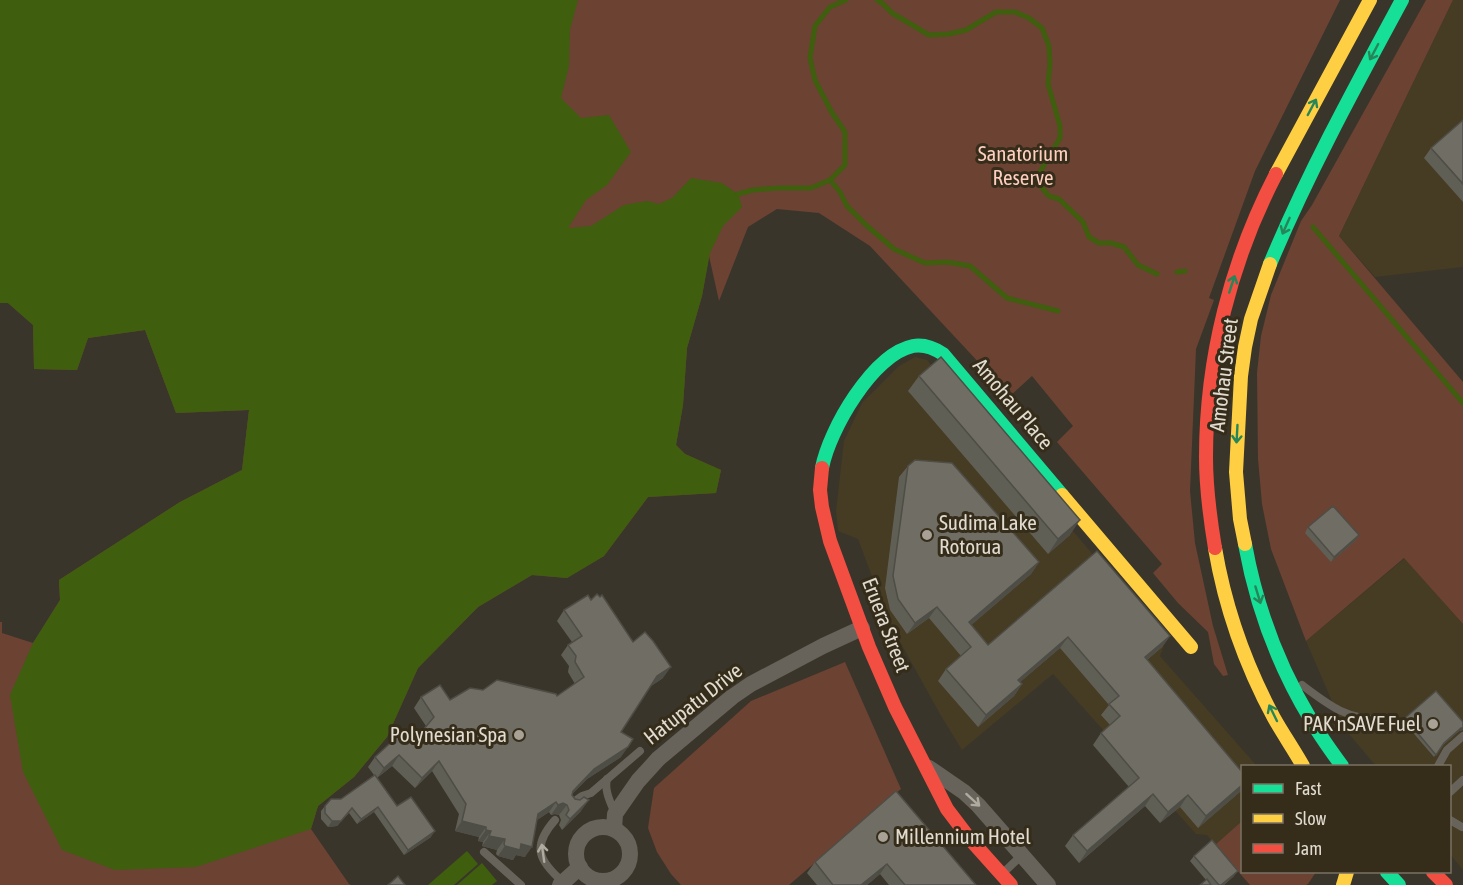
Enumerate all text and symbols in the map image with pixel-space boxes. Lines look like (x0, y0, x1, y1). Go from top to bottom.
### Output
one-way arrow (1368, 42, 1379, 60)
one-way arrow (1306, 99, 1318, 116)
park label: Sanatorium Reserve (978, 141, 1068, 189)
one-way arrow (1280, 216, 1291, 234)
one-way arrow (1227, 275, 1238, 294)
street label: Amohau Street (1204, 317, 1242, 433)
street label: Amohau Place (969, 353, 1059, 454)
one-way arrow (1232, 424, 1243, 444)
place label: Sudima Lake Rotorua (939, 510, 1037, 558)
marker: Sudima Lake Rotorua (920, 528, 934, 542)
street label: Eruera Street (858, 574, 916, 675)
one-way arrow (1253, 585, 1264, 604)
street label: Hatupatu Drive (639, 658, 746, 749)
one-way arrow (1266, 705, 1278, 723)
place label: PAK'nSAVE Fuel (1303, 711, 1421, 735)
marker: PAK'nSAVE Fuel (1426, 717, 1440, 731)
place label: Polynesian Spa (390, 722, 507, 746)
marker: Polynesian Spa (512, 728, 526, 742)
legend (1241, 765, 1451, 873)
text: Fast (1295, 778, 1322, 799)
one-way arrow (965, 793, 980, 807)
text: Slow (1295, 808, 1326, 829)
place label: Millennium Hotel (895, 824, 1031, 848)
marker: Millennium Hotel (876, 830, 890, 844)
text: Jam (1295, 838, 1322, 859)
one-way arrow (537, 844, 548, 863)

